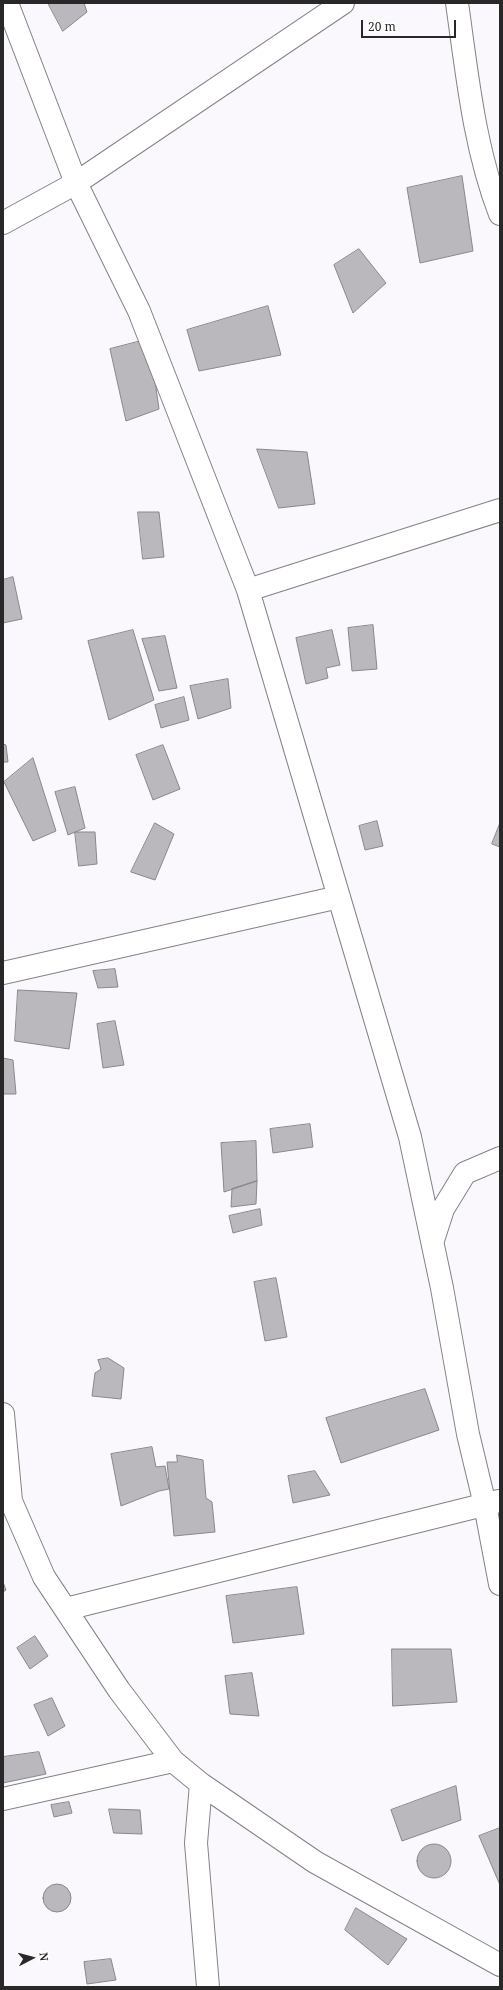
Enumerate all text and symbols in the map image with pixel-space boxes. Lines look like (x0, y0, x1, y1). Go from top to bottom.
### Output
scale bar (363, 12, 458, 38)
text: 20 m (368, 18, 396, 35)
north arrow (12, 1938, 52, 1978)
text: N (37, 1952, 52, 1962)

